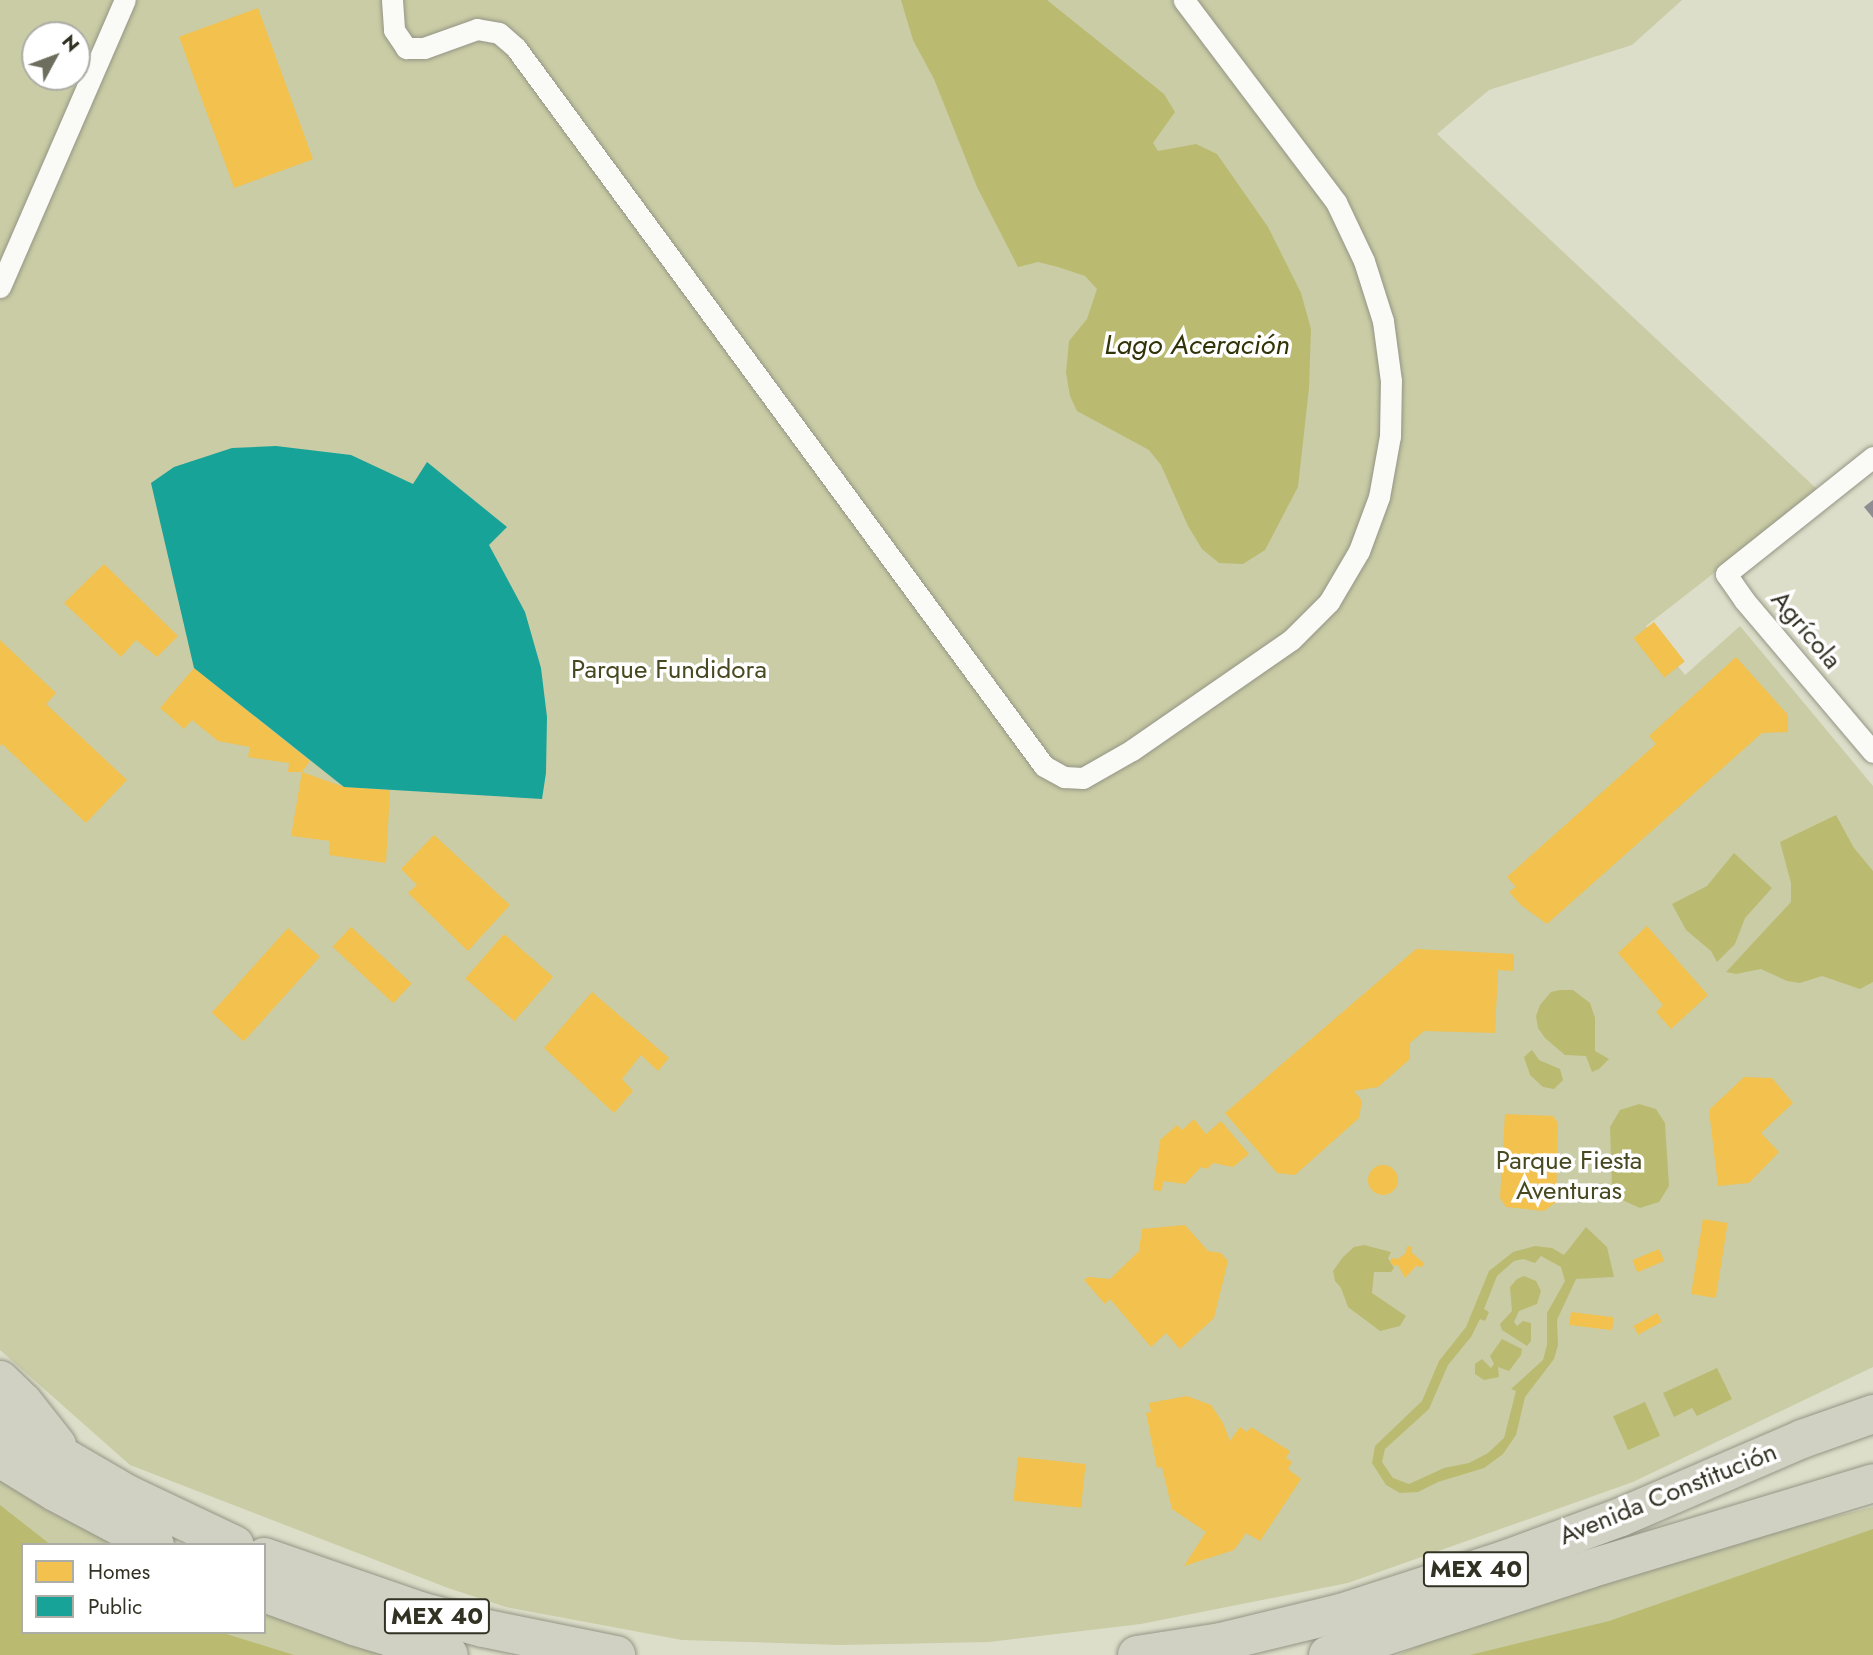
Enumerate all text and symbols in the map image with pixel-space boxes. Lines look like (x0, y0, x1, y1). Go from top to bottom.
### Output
north arrow (21, 21, 91, 91)
text: N (56, 29, 86, 58)
water label: Lago Aceración (1104, 328, 1290, 362)
street label: Agrícola (1764, 584, 1848, 676)
park label: Parque Fundidora (571, 654, 767, 686)
park label: Parque Fiesta Aventuras (1496, 1145, 1642, 1206)
street label: Avenida Constitución (1555, 1436, 1781, 1552)
legend (21, 1543, 266, 1634)
road number: MEX 40 (1422, 1548, 1530, 1590)
text: Homes (88, 1557, 150, 1587)
text: Public (88, 1592, 142, 1622)
road number: MEX 40 (383, 1596, 491, 1636)

